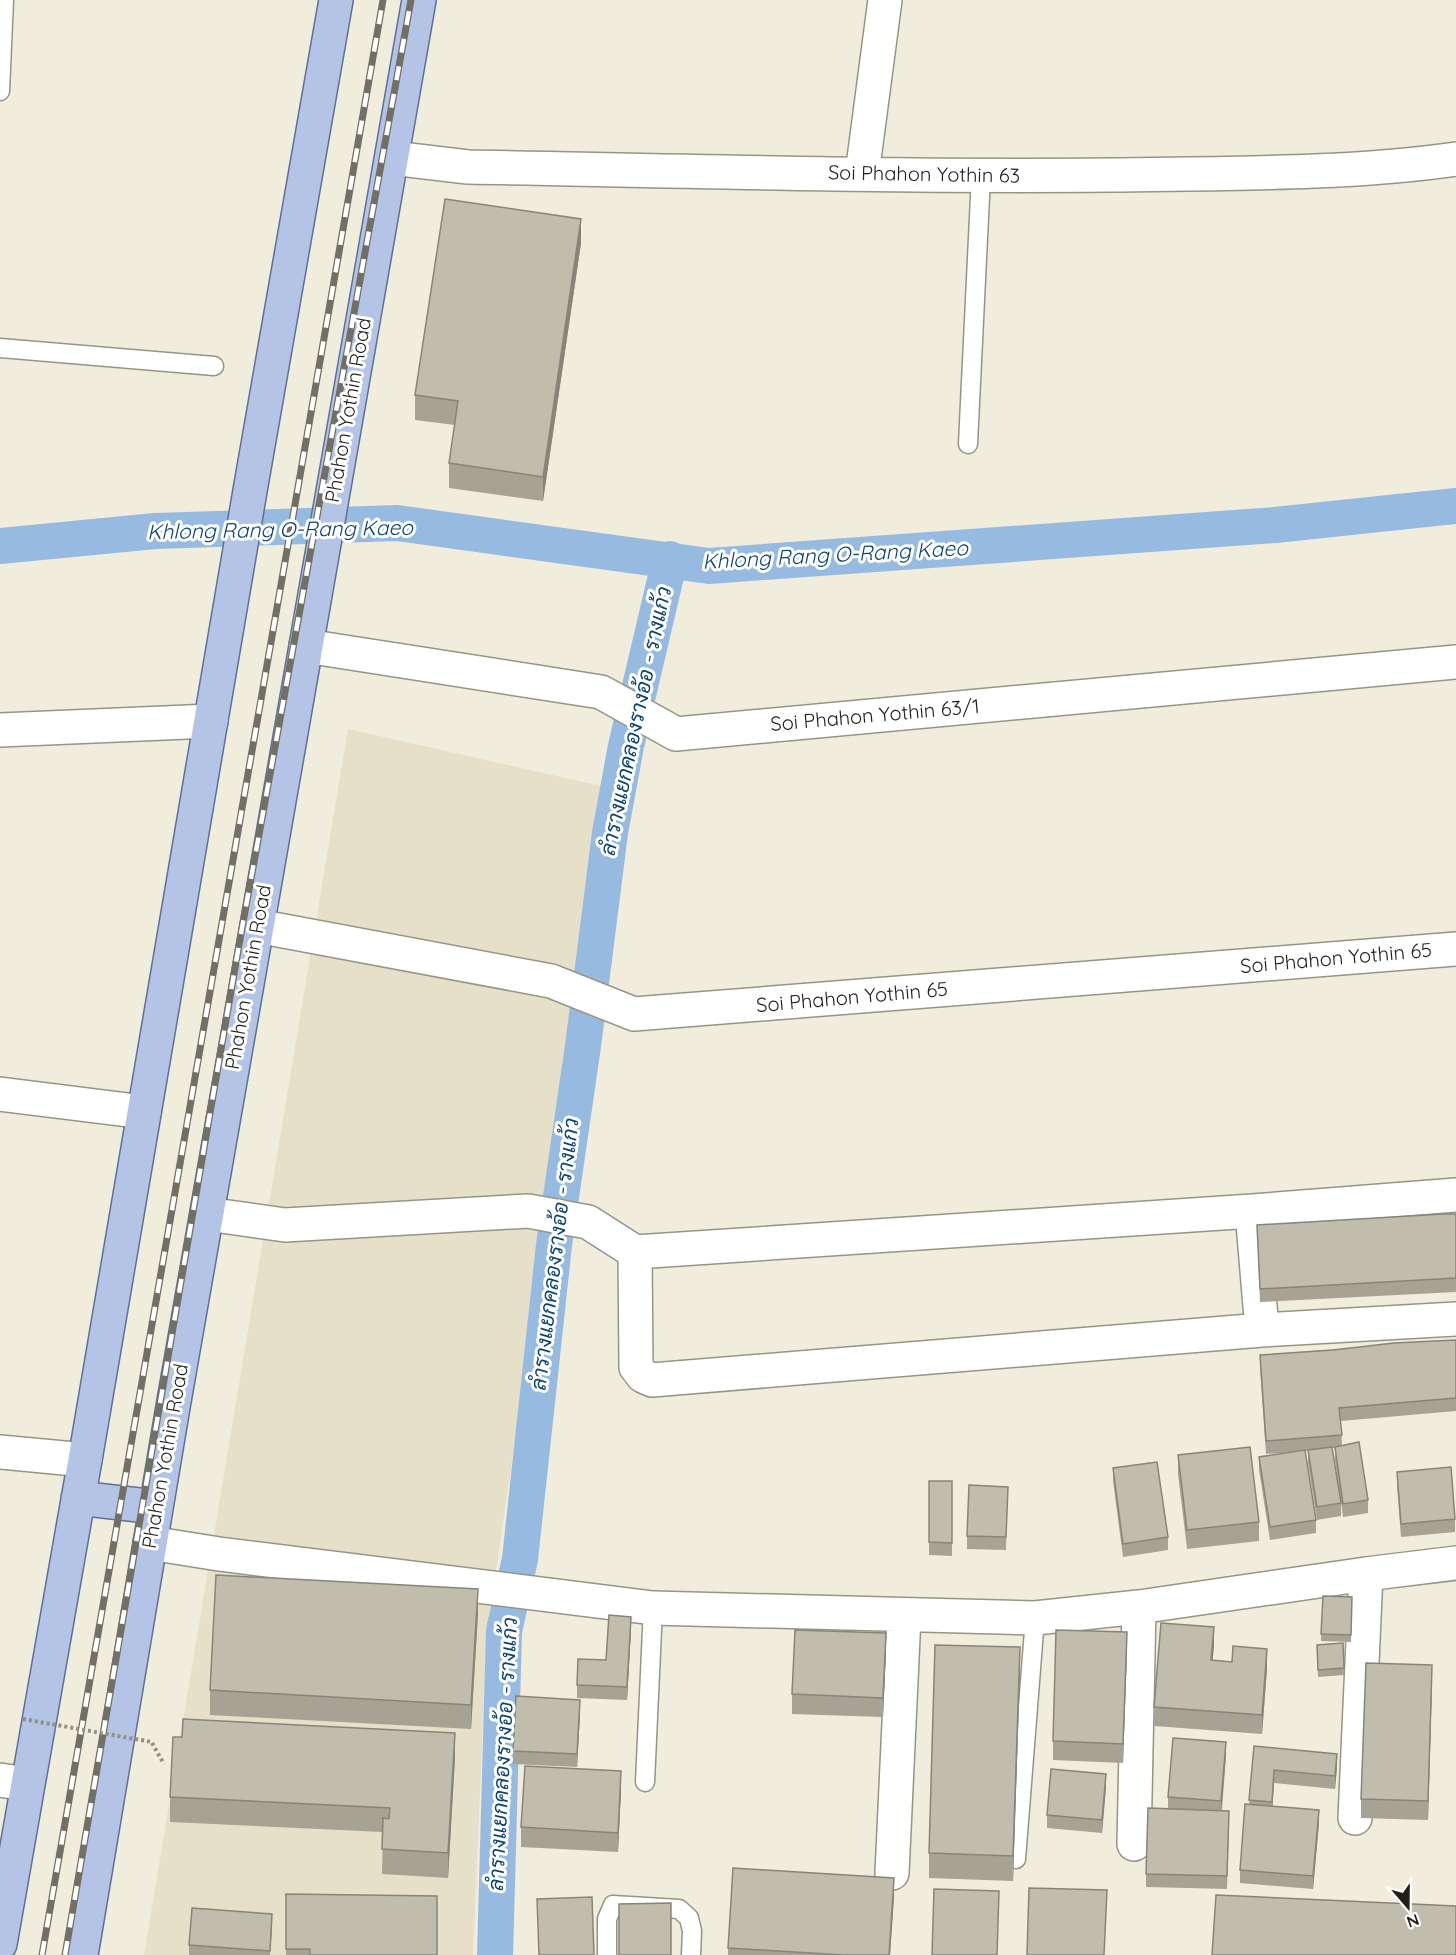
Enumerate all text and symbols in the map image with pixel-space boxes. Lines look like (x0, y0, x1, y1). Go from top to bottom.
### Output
street label: Soi Phahon Yothin 63 (828, 159, 1020, 188)
street label: Phahon Yothin Road (319, 315, 376, 504)
water label: Khlong Rang O-Rang Kaeo (147, 514, 414, 544)
water label: Khlong Rang O-Rang Kaeo (702, 534, 970, 574)
water label: ลำรางแยกคลองรางอ้อ - รางแก้ว (594, 584, 676, 858)
street label: Soi Phahon Yothin 63/1 (769, 693, 981, 736)
street label: Phahon Yothin Road (219, 882, 276, 1071)
street label: Soi Phahon Yothin 65 (1239, 937, 1433, 978)
street label: Soi Phahon Yothin 65 (755, 976, 949, 1017)
water label: ลำรางแยกคลองรางอ้อ - รางแก้ว (524, 1116, 584, 1392)
street label: Phahon Yothin Road (136, 1361, 193, 1550)
water label: ลำรางแยกคลองรางอ้อ - รางแก้ว (482, 1616, 522, 1892)
north arrow (1378, 1877, 1438, 1937)
text: N (1404, 1910, 1422, 1933)

